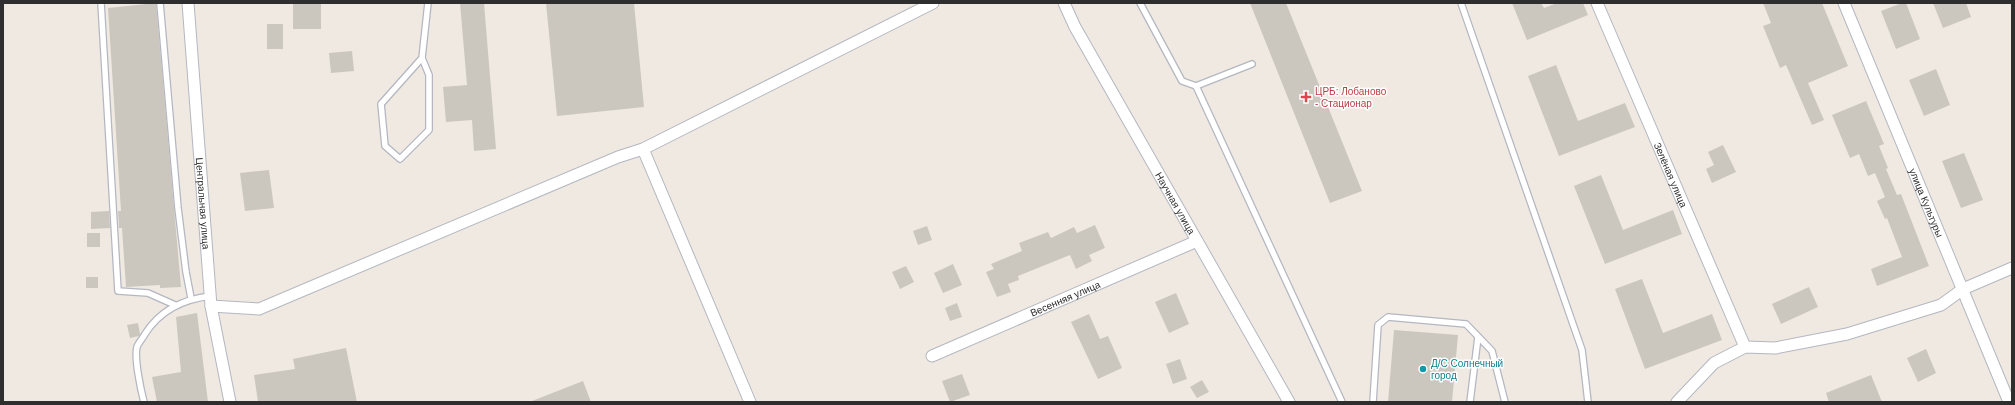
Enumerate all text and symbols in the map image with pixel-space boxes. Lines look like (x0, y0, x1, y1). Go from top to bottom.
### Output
place label: ЦРБ: Лобаново - Стационар (1315, 86, 1387, 109)
marker: ЦРБ: Лобаново - Стационар (1300, 91, 1312, 103)
street label: Зелёная улица (1652, 141, 1689, 209)
street label: Центральная улица (194, 157, 212, 250)
street label: улица Культуры (1907, 167, 1945, 239)
street label: Научная улица (1153, 170, 1197, 237)
street label: Весенняя улица (1029, 279, 1102, 319)
place label: Д/С Солнечный город (1431, 358, 1503, 381)
marker: Д/С Солнечный город (1418, 364, 1428, 374)

